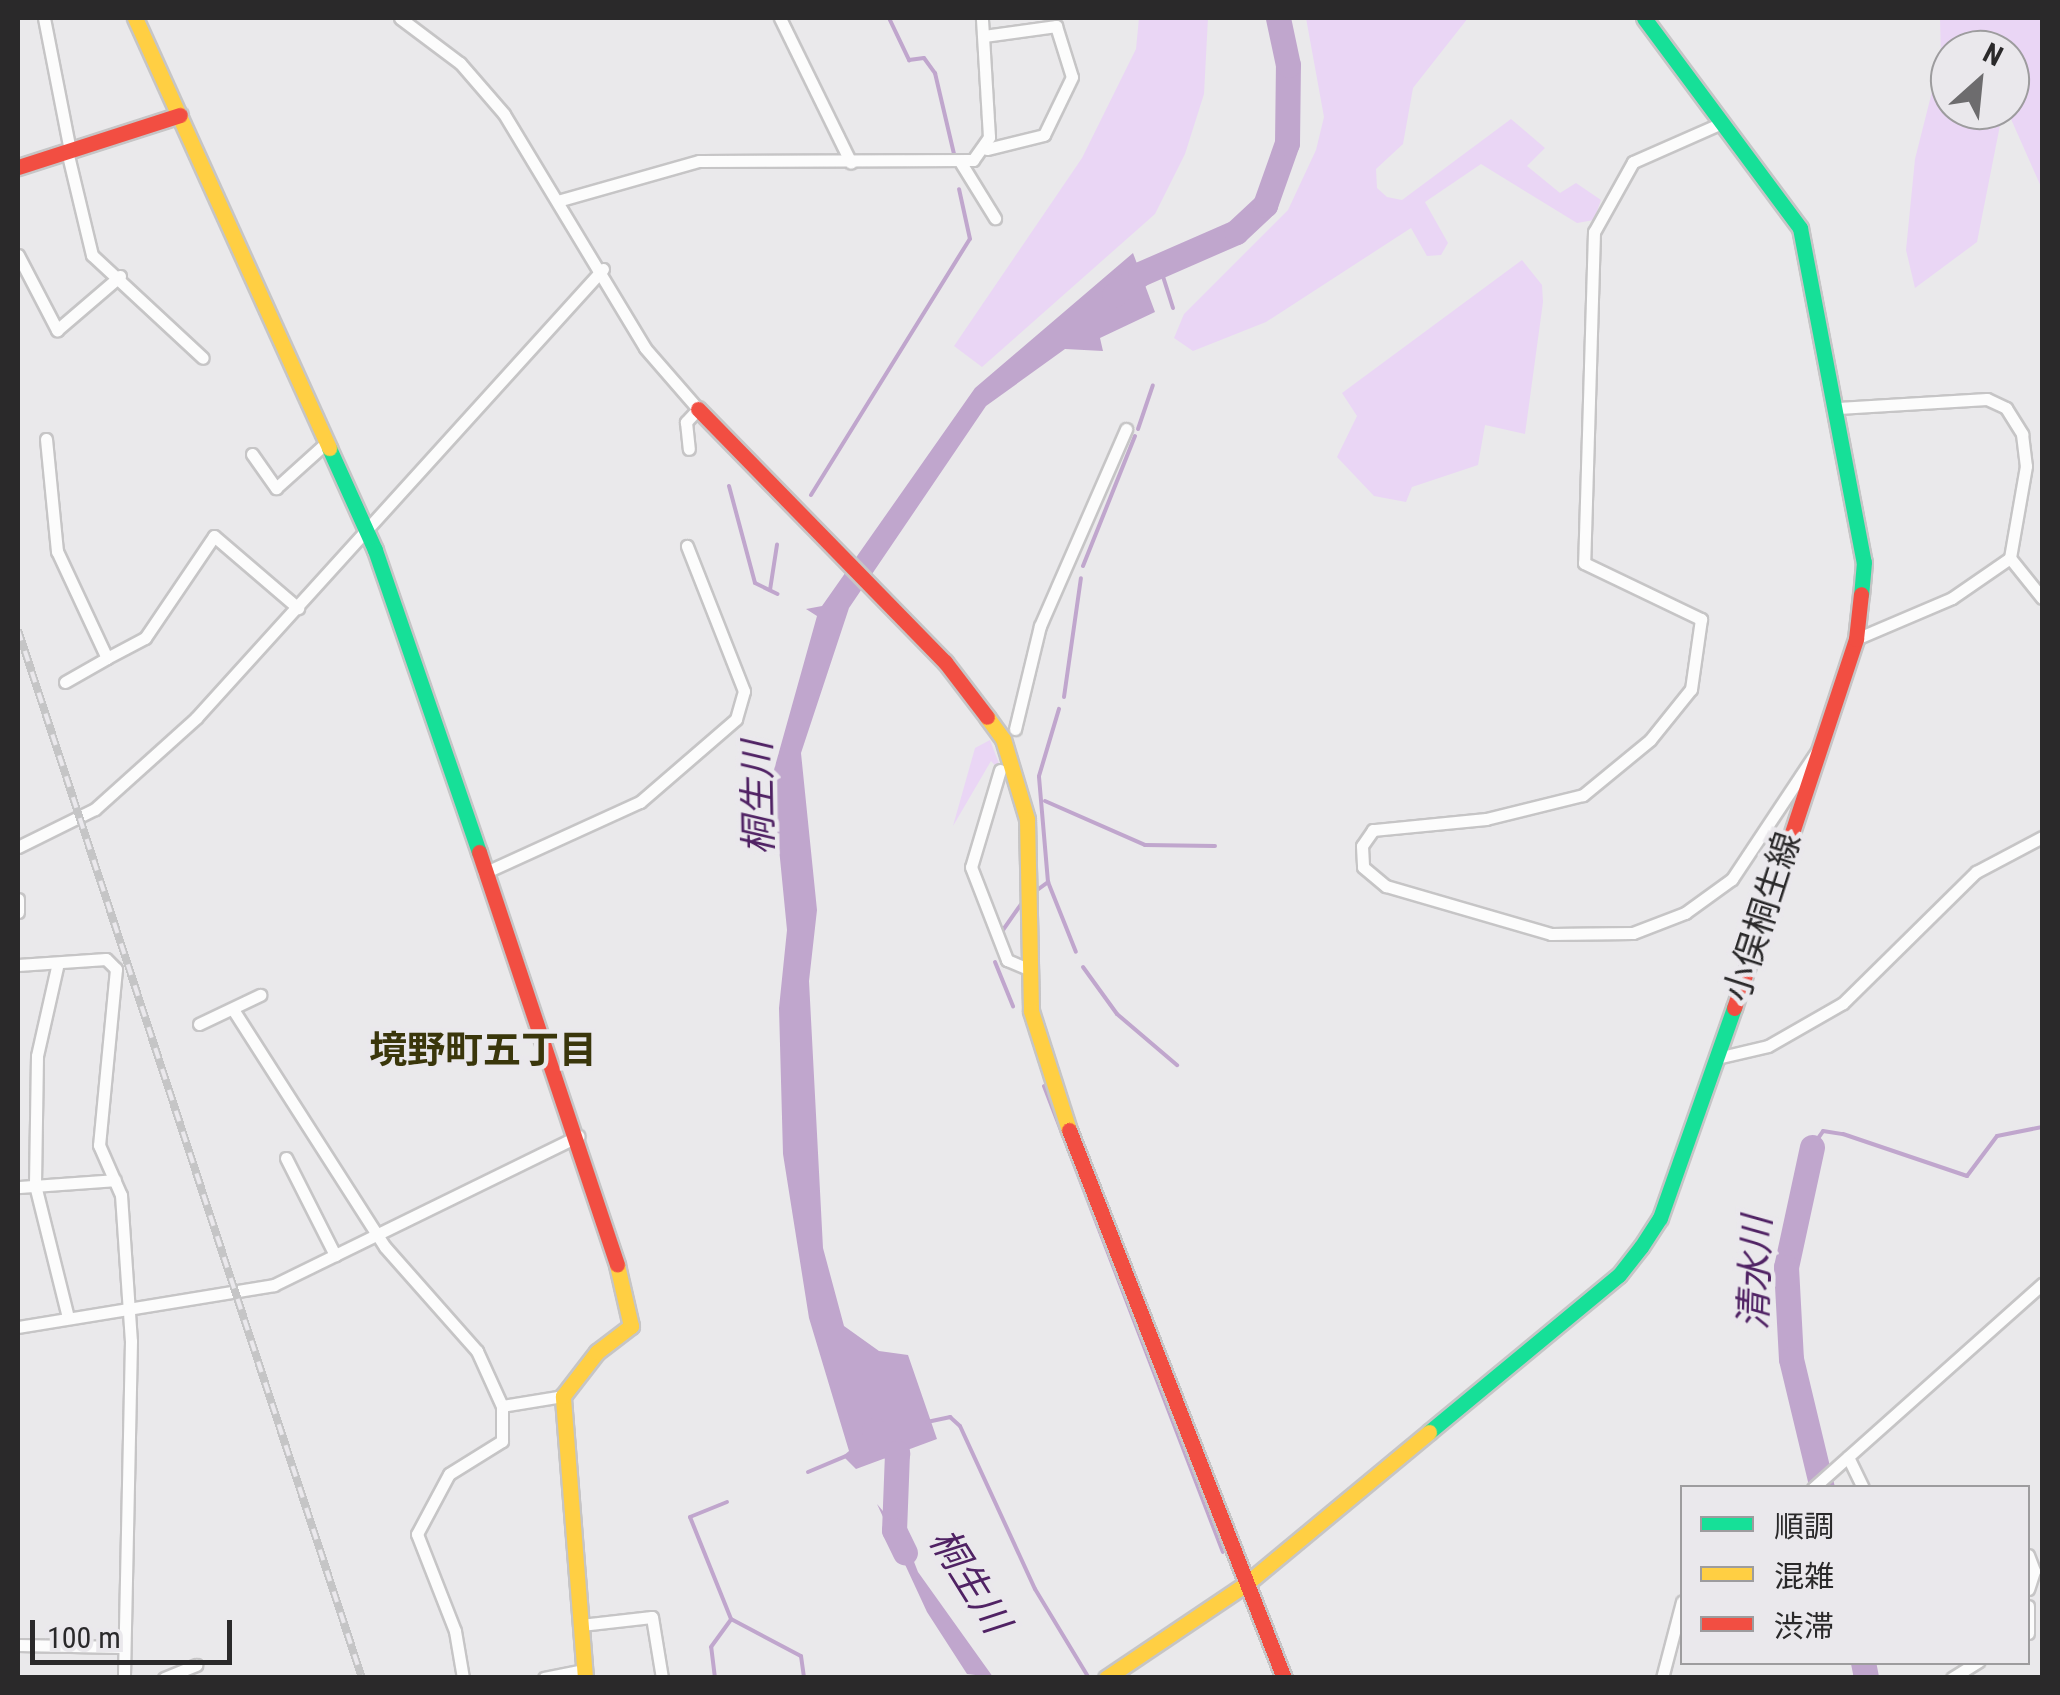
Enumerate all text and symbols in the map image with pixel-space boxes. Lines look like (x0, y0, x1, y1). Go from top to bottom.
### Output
north arrow (1930, 30, 2030, 130)
text: N (1978, 36, 2008, 73)
water label: 桐生川 (735, 741, 783, 855)
street label: 小俣桐生線 (1716, 827, 1810, 1007)
district label: 境野町五丁目 (369, 1028, 597, 1074)
water label: 清水川 (1731, 1215, 1781, 1331)
legend (1680, 1485, 2030, 1665)
text: 順調 (1774, 1509, 1834, 1544)
water label: 桐生川 (919, 1521, 1019, 1641)
text: 混雑 (1774, 1559, 1834, 1594)
scale bar (35, 1600, 238, 1662)
text: 渋滞 (1774, 1609, 1834, 1644)
text: 100 m (47, 1620, 121, 1655)

